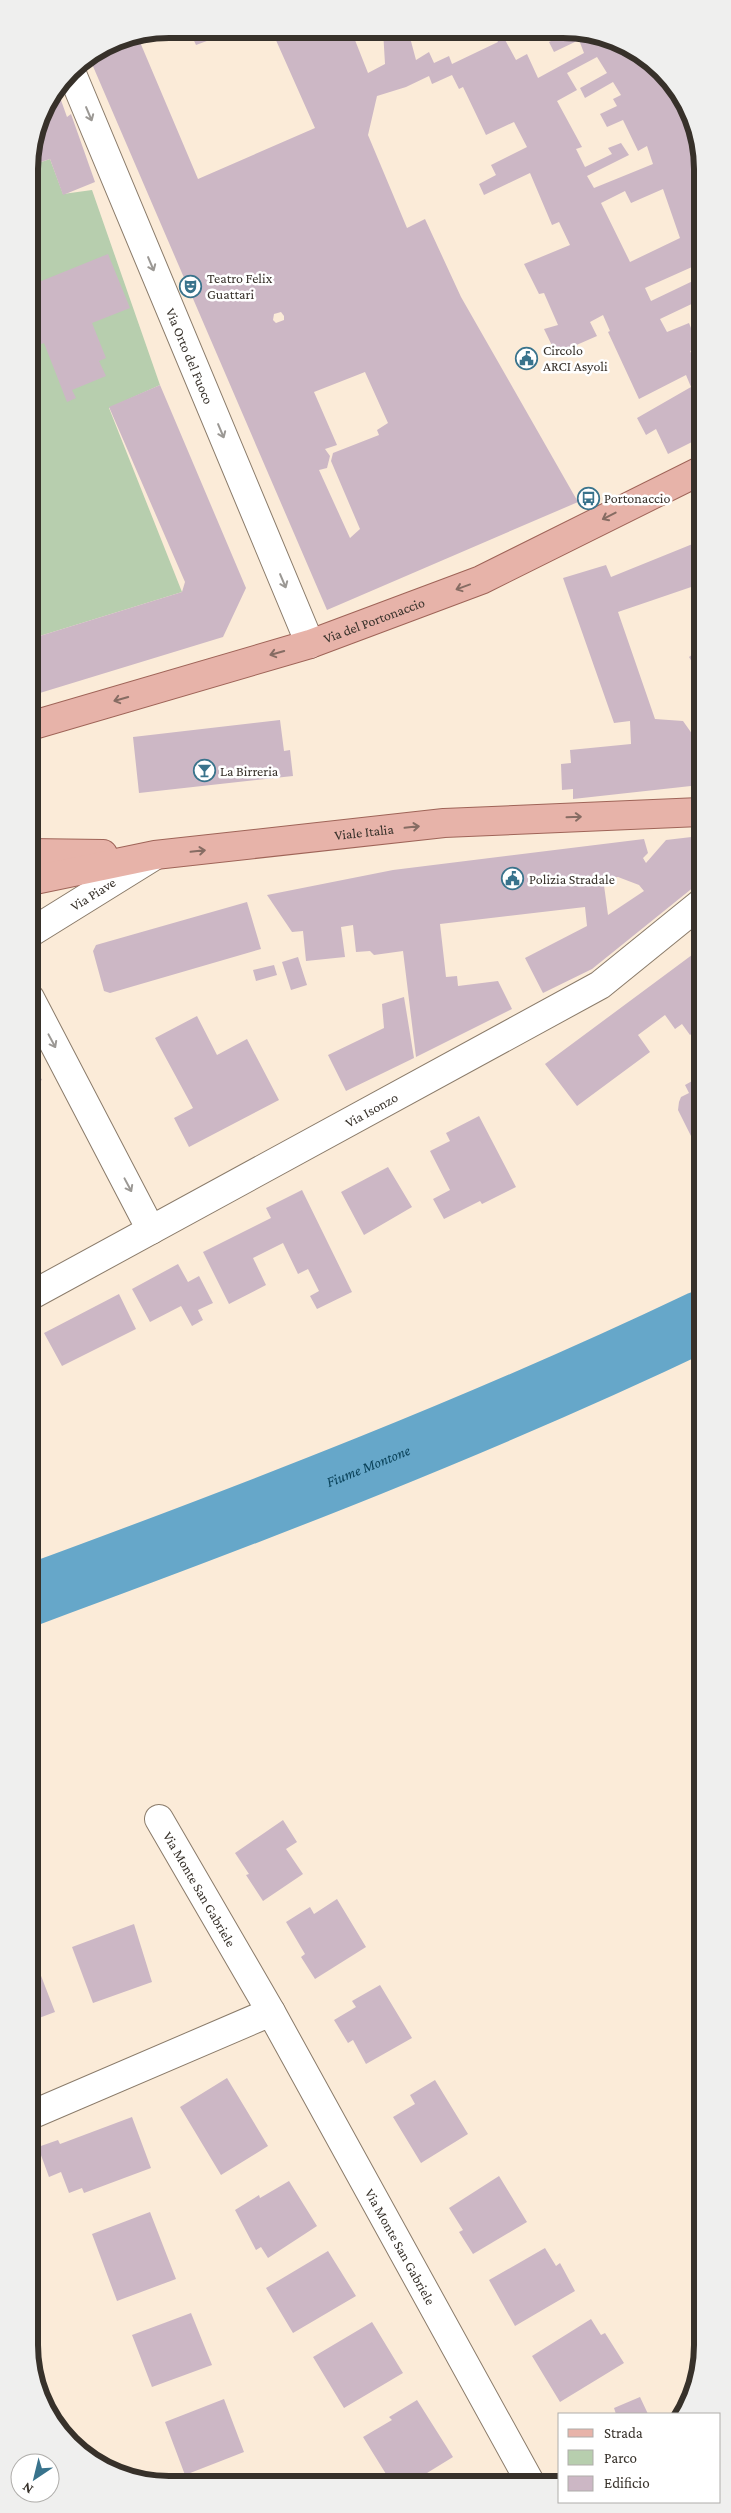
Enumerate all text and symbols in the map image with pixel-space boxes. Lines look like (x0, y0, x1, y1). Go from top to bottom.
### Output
one-way arrow (85, 107, 94, 122)
one-way arrow (148, 257, 157, 272)
place label: Teatro Felix Guattari (207, 270, 273, 302)
theatre icon: Teatro Felix Guattari (179, 274, 203, 298)
street label: Via Orto del Fuoco (163, 306, 217, 407)
place label: Circolo ARCI Asyoli (543, 342, 608, 374)
public building icon: Circolo ARCI Asyoli (515, 346, 539, 370)
one-way arrow (216, 423, 226, 438)
bus stop icon: Portonaccio (576, 486, 600, 510)
place label: Portonaccio (604, 490, 670, 506)
one-way arrow (602, 511, 617, 521)
one-way arrow (279, 573, 288, 588)
one-way arrow (456, 583, 471, 592)
street label: Via del Portonaccio (321, 594, 427, 646)
one-way arrow (270, 649, 286, 659)
one-way arrow (114, 694, 130, 704)
bar icon: La Birreria (192, 759, 216, 783)
place label: La Birreria (220, 763, 279, 779)
one-way arrow (566, 813, 582, 822)
street label: Viale Italia (334, 821, 395, 843)
one-way arrow (404, 822, 420, 832)
one-way arrow (190, 846, 206, 856)
public building icon: Polizia Stradale (501, 867, 525, 891)
place label: Polizia Stradale (529, 871, 615, 887)
street label: Via Piave (67, 874, 118, 914)
one-way arrow (48, 1033, 58, 1048)
street label: Via Isonzo (342, 1089, 401, 1131)
one-way arrow (124, 1177, 133, 1192)
water label: Fiume Montone (324, 1442, 413, 1490)
street label: Via Monte San Gabriele (160, 1829, 239, 1949)
street label: Via Monte San Gabriele (362, 2186, 439, 2308)
legend (558, 2413, 721, 2503)
text: Strada (604, 2425, 643, 2441)
text: Parco (604, 2450, 637, 2466)
north arrow (10, 2453, 60, 2503)
text: Edificio (604, 2475, 650, 2491)
text: N (19, 2479, 36, 2498)

